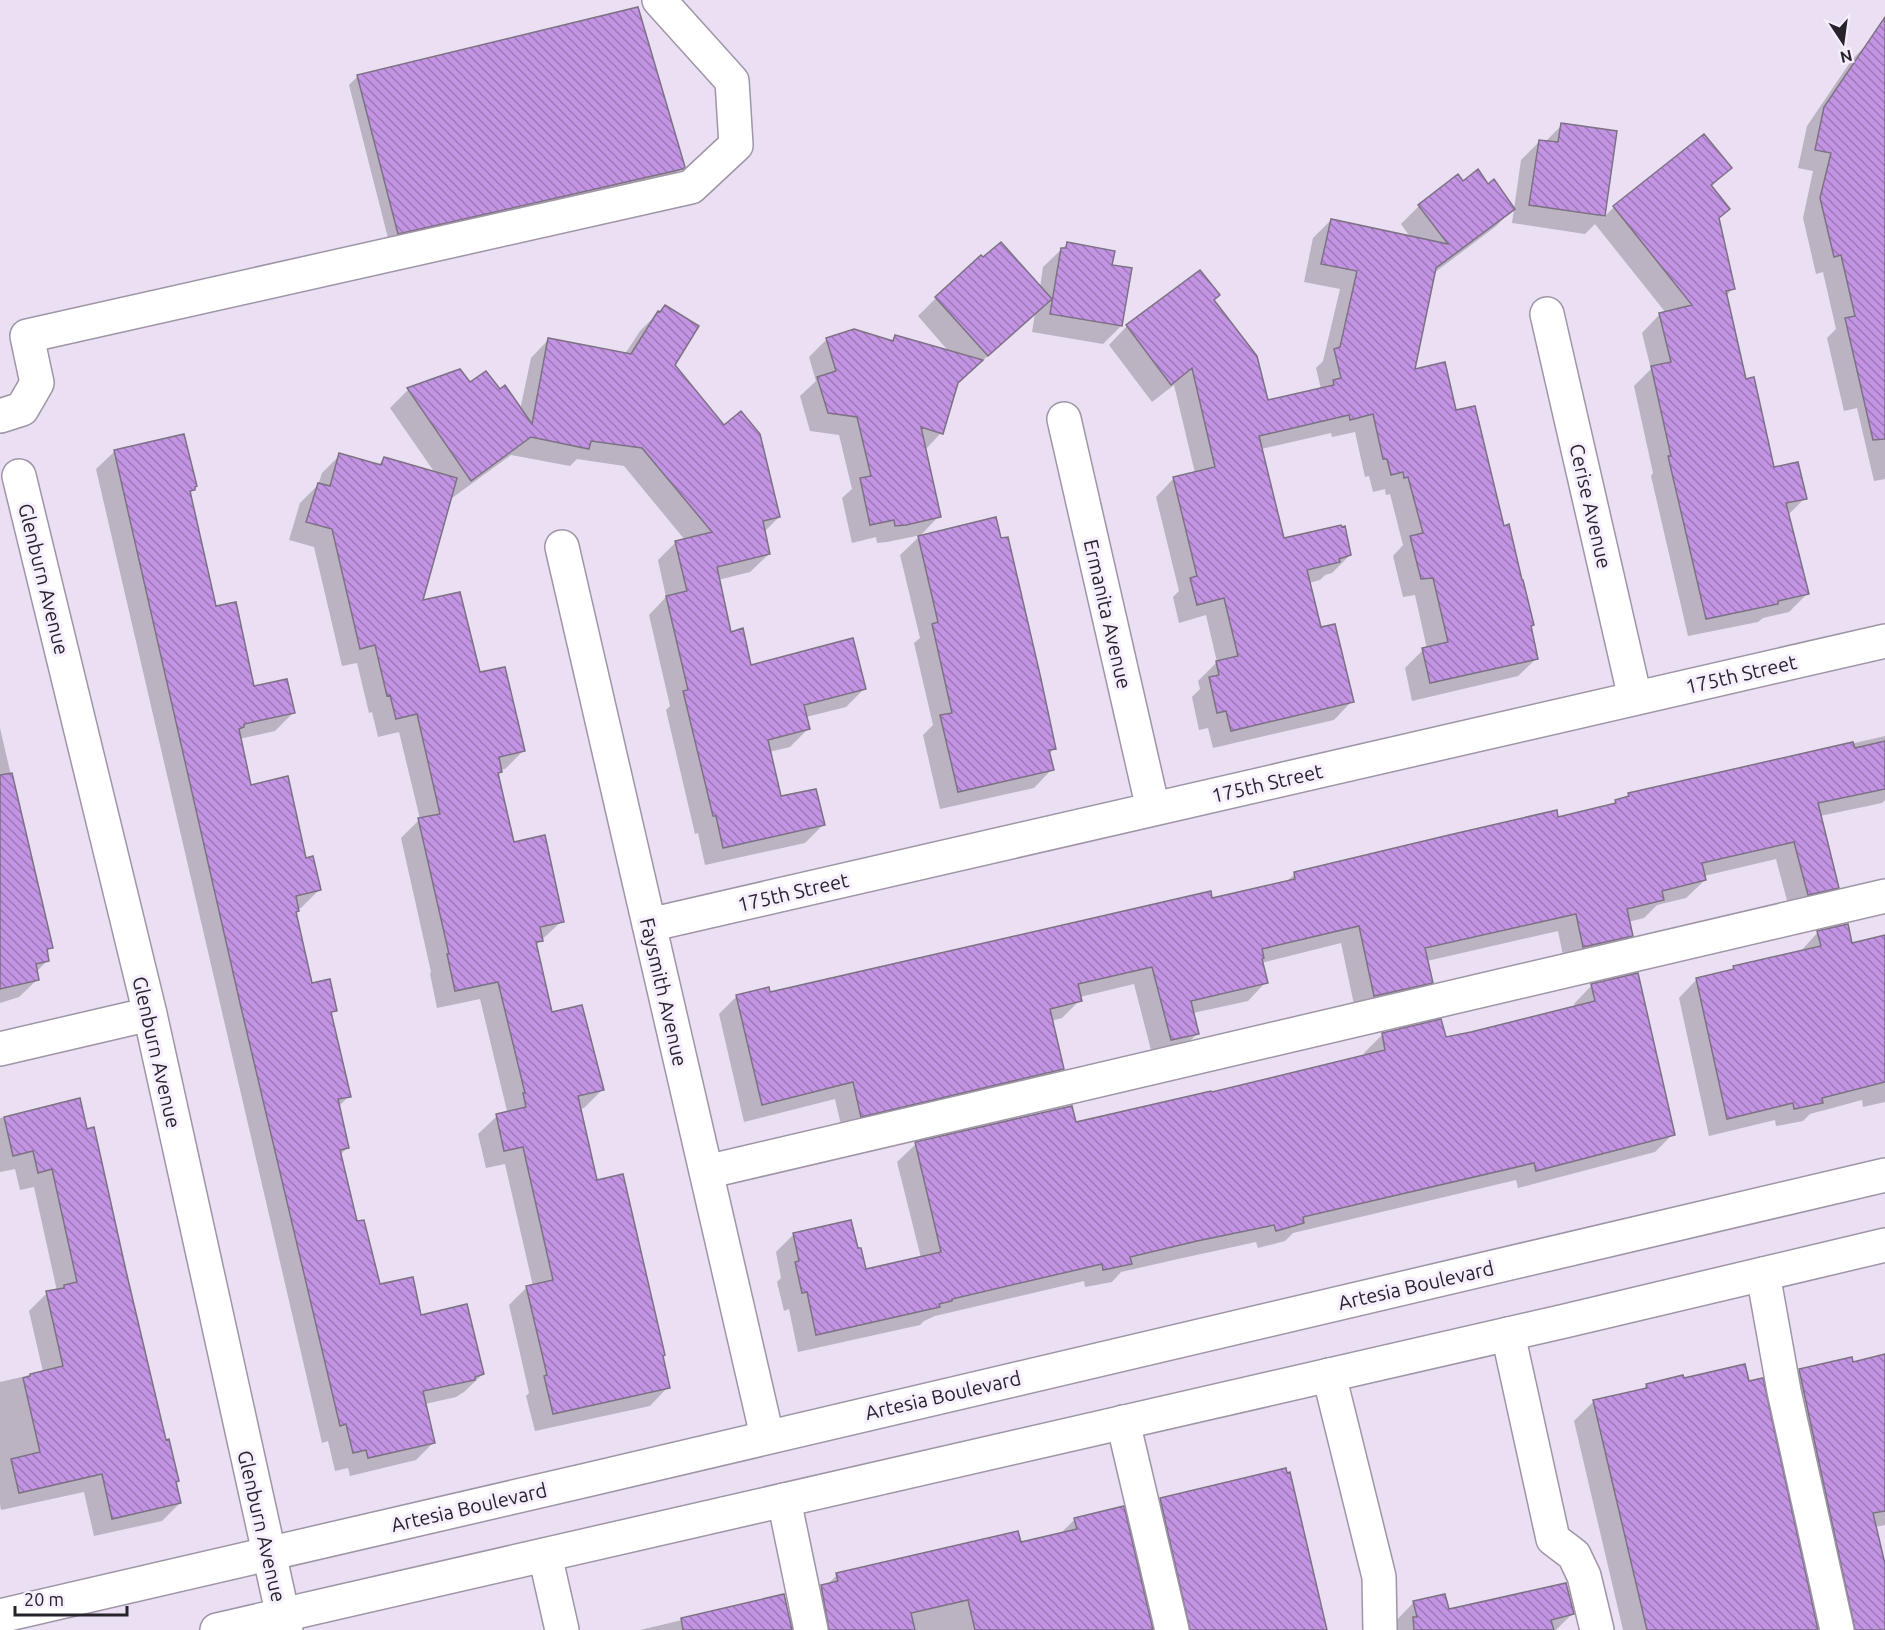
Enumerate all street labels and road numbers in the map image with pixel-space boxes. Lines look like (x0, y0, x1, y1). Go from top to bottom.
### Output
street label: Cerise Avenue (1565, 441, 1617, 571)
street label: Glenburn Avenue (14, 501, 74, 657)
street label: Ermanita Avenue (1080, 537, 1136, 691)
street label: 175th Street (1683, 650, 1799, 698)
street label: 175th Street (1209, 759, 1325, 807)
street label: 175th Street (735, 868, 851, 916)
street label: Faysmith Avenue (636, 916, 692, 1068)
street label: Glenburn Avenue (128, 974, 186, 1130)
street label: Artesia Boulevard (1336, 1256, 1496, 1314)
street label: Artesia Boulevard (863, 1366, 1023, 1424)
street label: Glenburn Avenue (233, 1448, 291, 1604)
street label: Artesia Boulevard (389, 1478, 549, 1536)

